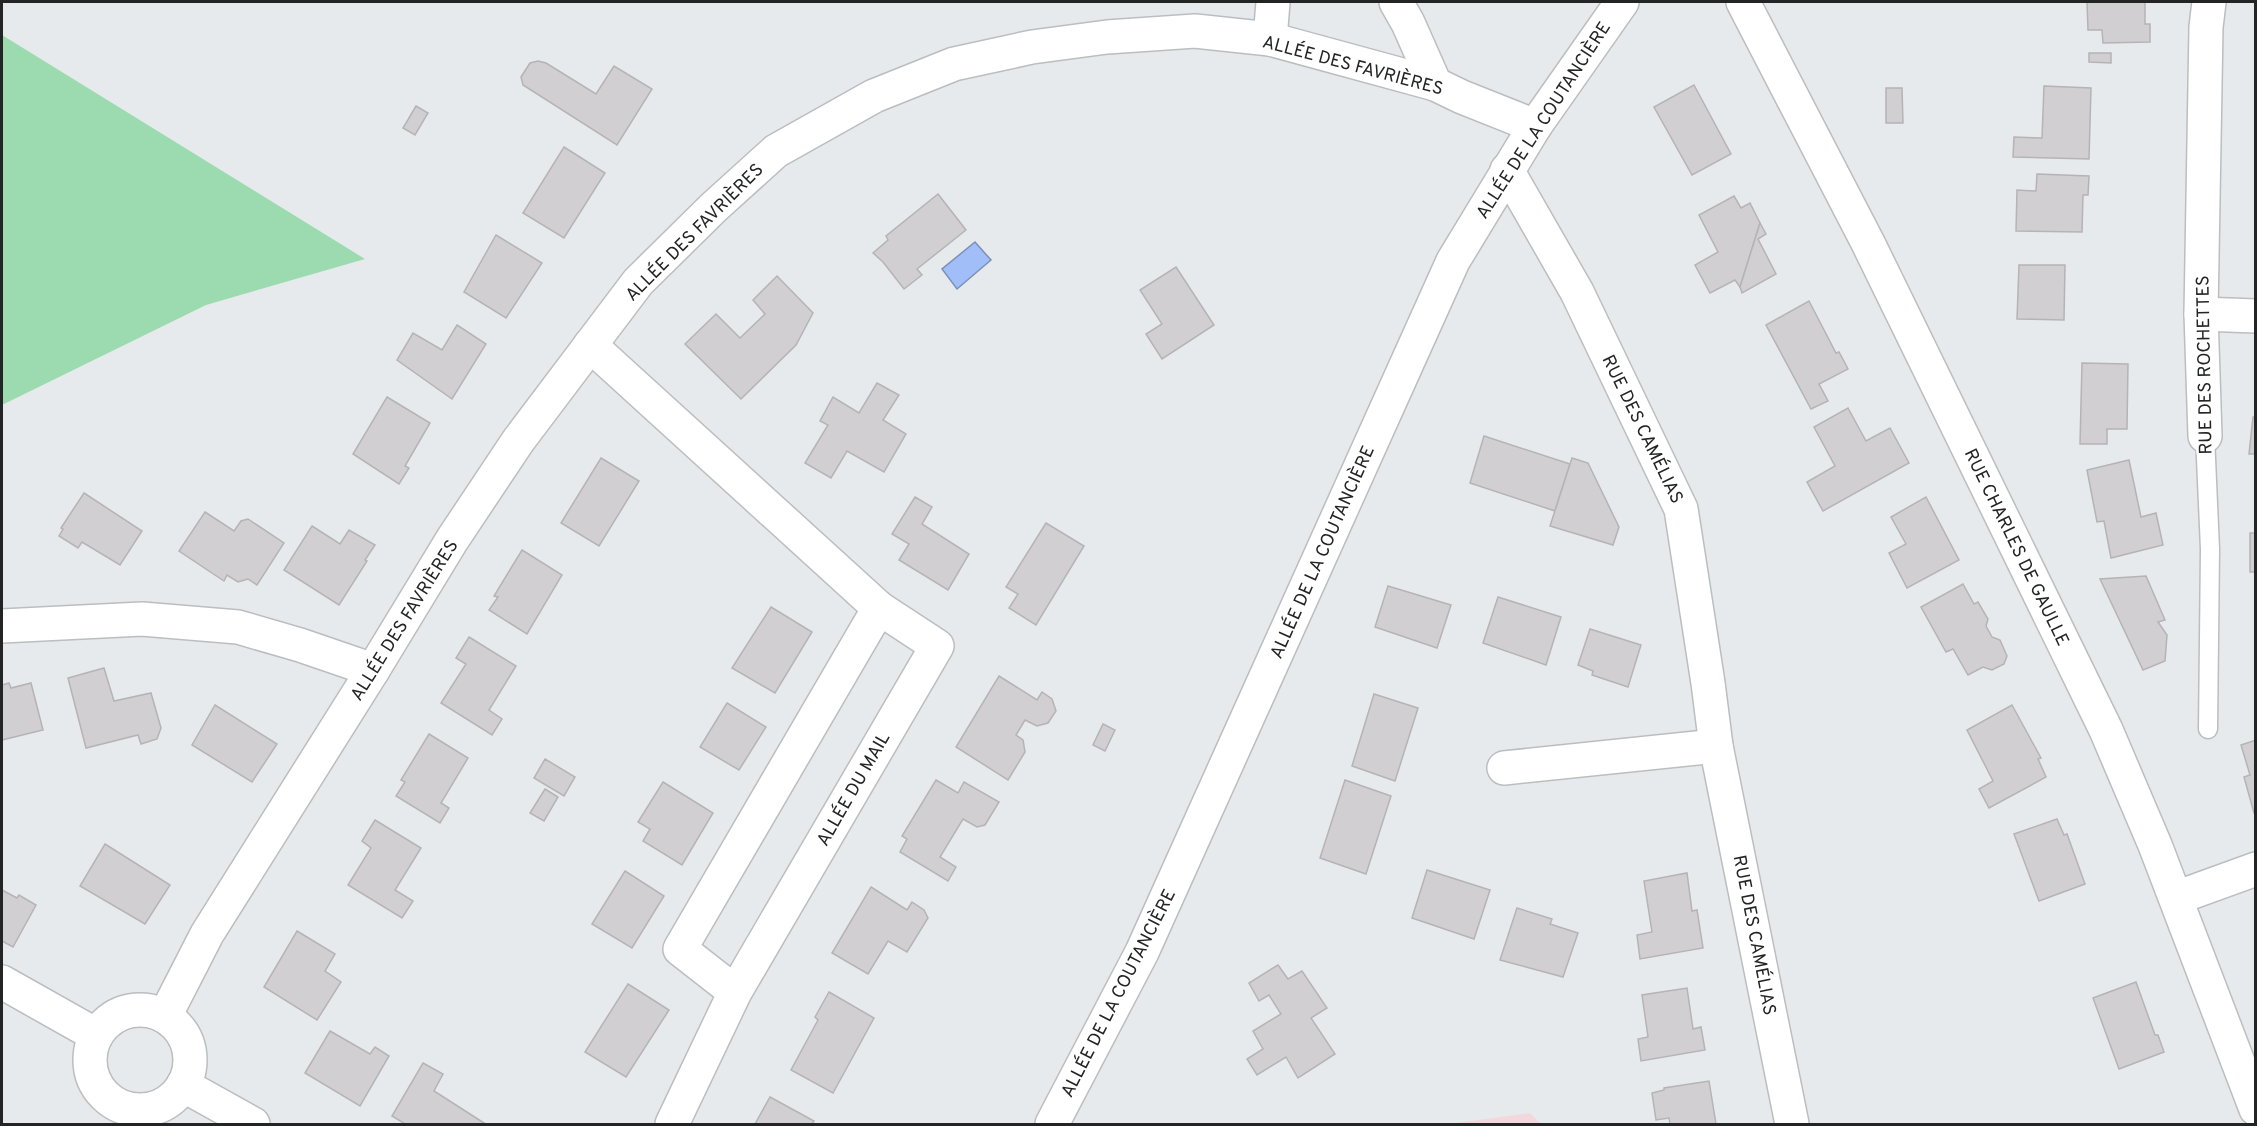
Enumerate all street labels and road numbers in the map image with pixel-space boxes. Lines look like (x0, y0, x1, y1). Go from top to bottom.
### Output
street label: ALLÉE DE LA COUTANCIÈRE (1470, 17, 1617, 224)
street label: ALLÉE DES FAVRIÈRES (1260, 29, 1446, 102)
street label: ALLÉE DES FAVRIÈRES (620, 158, 769, 307)
street label: RUE DES ROCHETTES (2192, 275, 2219, 455)
street label: RUE DES CAMÉLIAS (1596, 351, 1689, 508)
street label: ALLÉE DE LA COUTANCIÈRE (1264, 442, 1381, 663)
street label: RUE CHARLES DE GAULLE (1958, 445, 2073, 650)
street label: ALLÉE DES FAVRIÈRES (344, 535, 464, 706)
street label: ALLÉE DU MAIL (811, 728, 896, 851)
street label: RUE DES CAMÉLIAS (1727, 853, 1782, 1017)
street label: ALLÉE DE LA COUTANCIÈRE (1055, 885, 1182, 1102)

